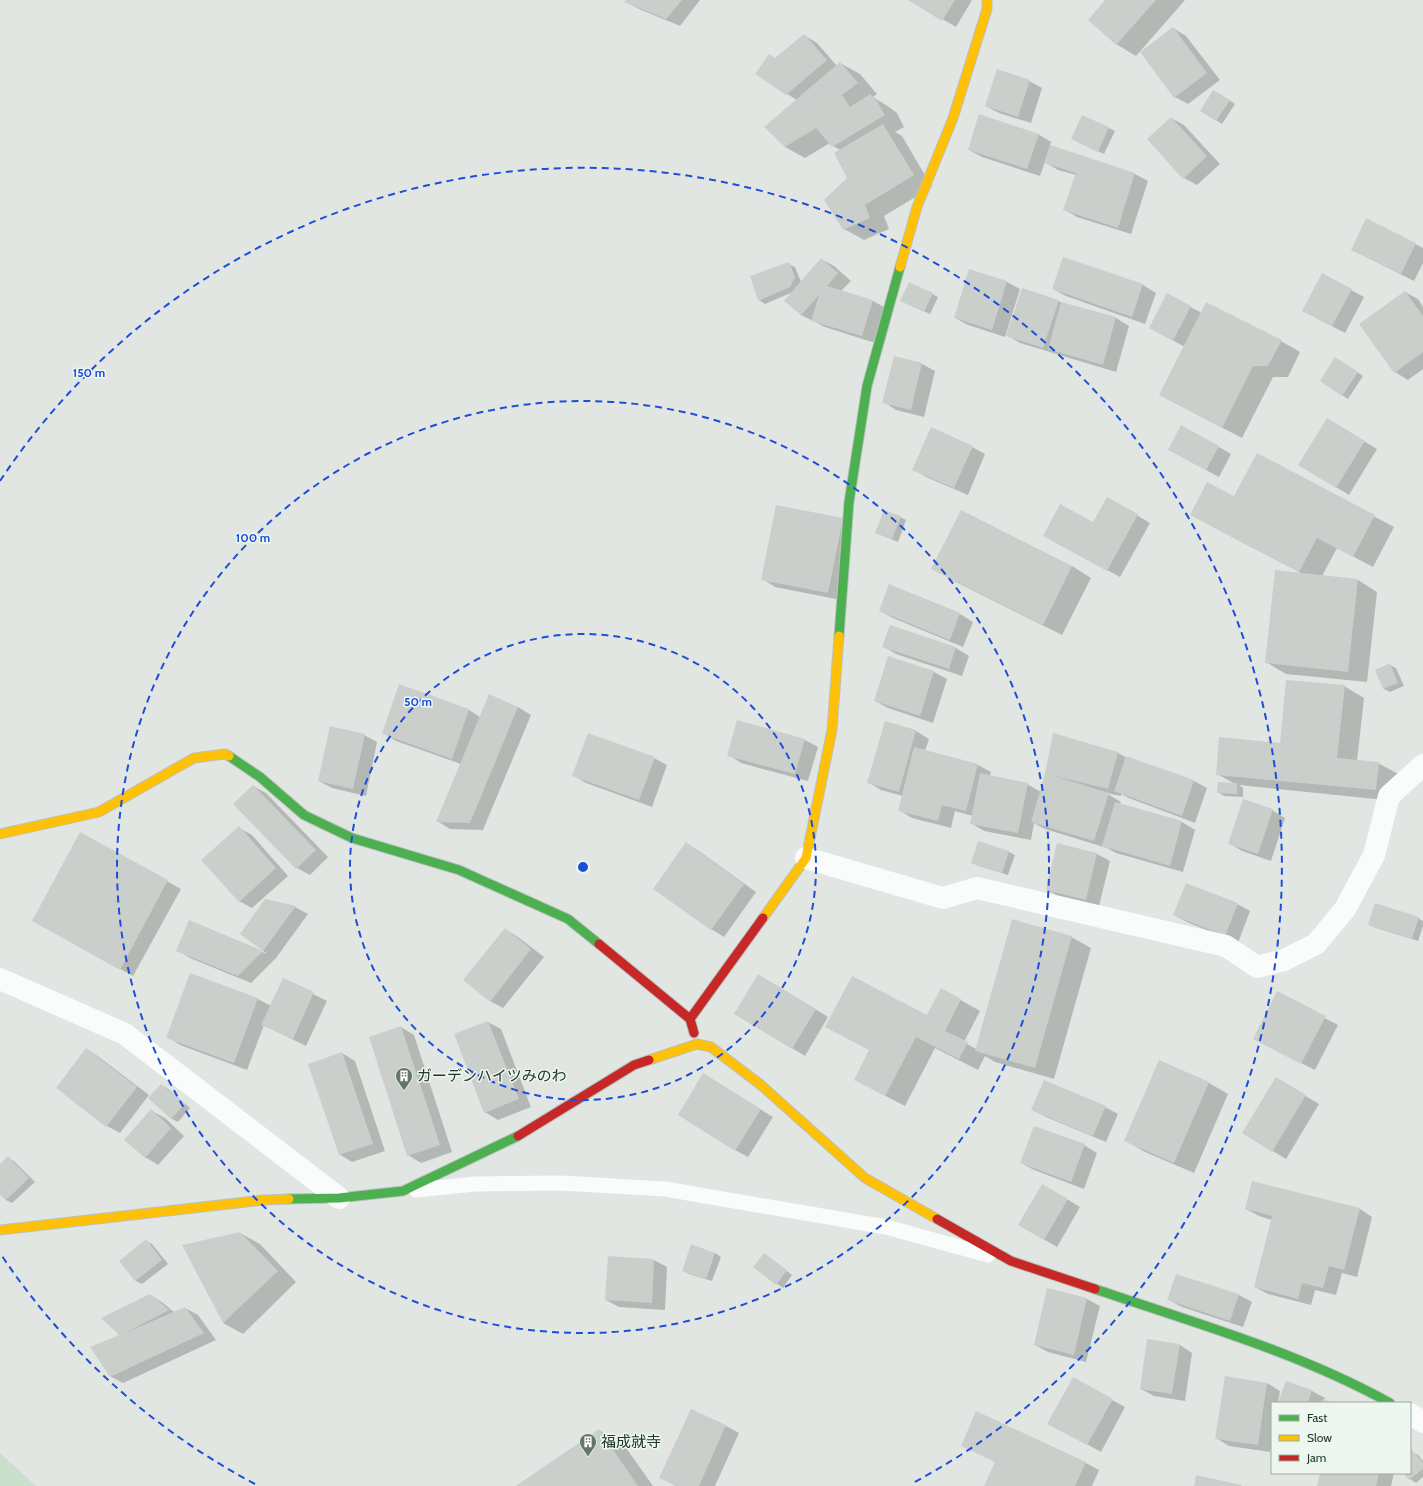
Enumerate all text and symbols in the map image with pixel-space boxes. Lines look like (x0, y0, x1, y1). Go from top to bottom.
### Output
text: 150 m (73, 365, 105, 380)
text: 100 m (236, 530, 270, 545)
text: 50 m (404, 694, 432, 709)
centre of rings (576, 860, 590, 874)
building icon: ガーデンハイツみのわ (394, 1066, 414, 1091)
place label: ガーデンハイツみのわ (417, 1067, 567, 1085)
legend (1271, 1402, 1411, 1474)
text: Fast (1307, 1410, 1327, 1425)
text: Slow (1307, 1430, 1332, 1445)
building icon: 福成就寺 (578, 1432, 598, 1457)
place label: 福成就寺 (601, 1433, 661, 1451)
text: Jam (1306, 1450, 1326, 1465)

